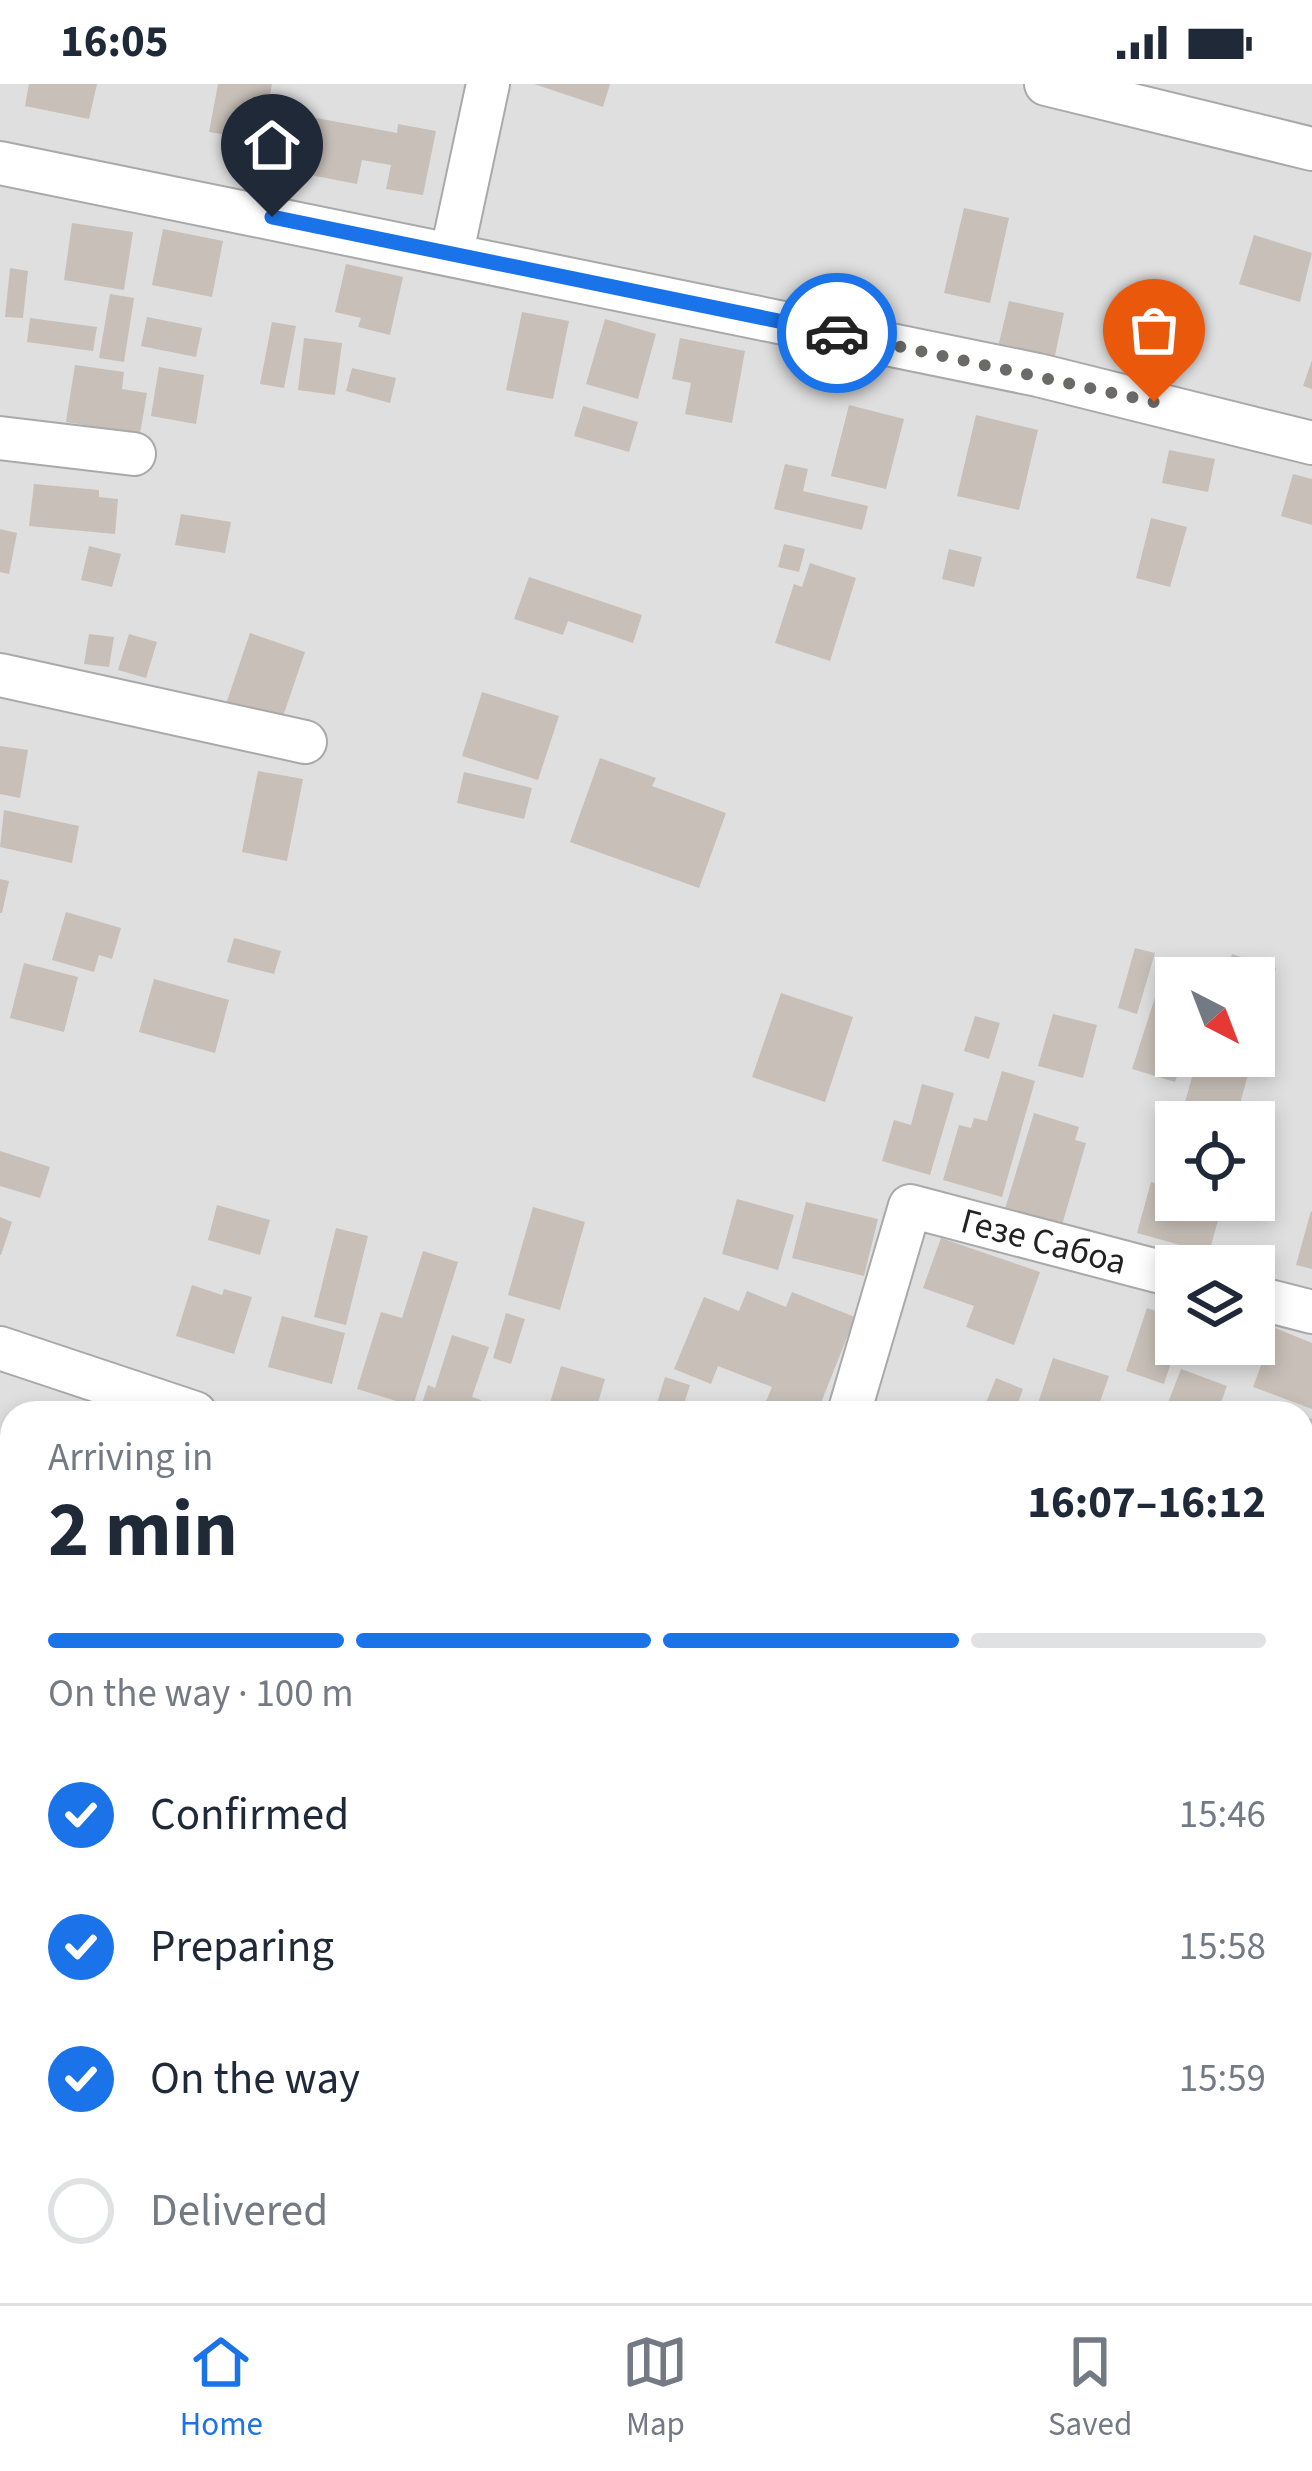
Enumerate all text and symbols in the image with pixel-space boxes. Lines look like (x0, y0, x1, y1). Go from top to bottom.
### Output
text: 16:05 (60, 10, 169, 74)
pin (221, 94, 323, 217)
icon: home (239, 112, 305, 178)
courier (777, 273, 897, 393)
pin (1103, 279, 1205, 402)
icon: bag (1121, 297, 1187, 363)
icon: car (804, 300, 870, 366)
north arrow (1155, 957, 1275, 1077)
map controls (1155, 957, 1275, 1365)
button: locate (1155, 1101, 1275, 1221)
street label: Гезе Сабоа (955, 1195, 1132, 1287)
button: layers (1155, 1245, 1275, 1365)
text: Arriving in (48, 1430, 213, 1486)
text: 16:07–16:12 (1027, 1471, 1266, 1535)
text: 2 min (48, 1475, 238, 1586)
text: On the way · 100 m (48, 1666, 354, 1722)
icon: check (48, 1782, 114, 1848)
text: Confirmed (150, 1783, 349, 1847)
text: 15:46 (1179, 1787, 1266, 1843)
icon: check (48, 1914, 114, 1980)
text: Preparing (150, 1915, 334, 1979)
text: 15:58 (1179, 1919, 1266, 1975)
icon: check (48, 2046, 114, 2112)
text: On the way (150, 2047, 360, 2111)
text: 15:59 (1179, 2051, 1266, 2107)
text: Delivered (150, 2179, 328, 2243)
tab: Home (180, 2329, 263, 2448)
tab: Map (622, 2329, 688, 2448)
tab: Saved (1048, 2329, 1132, 2448)

